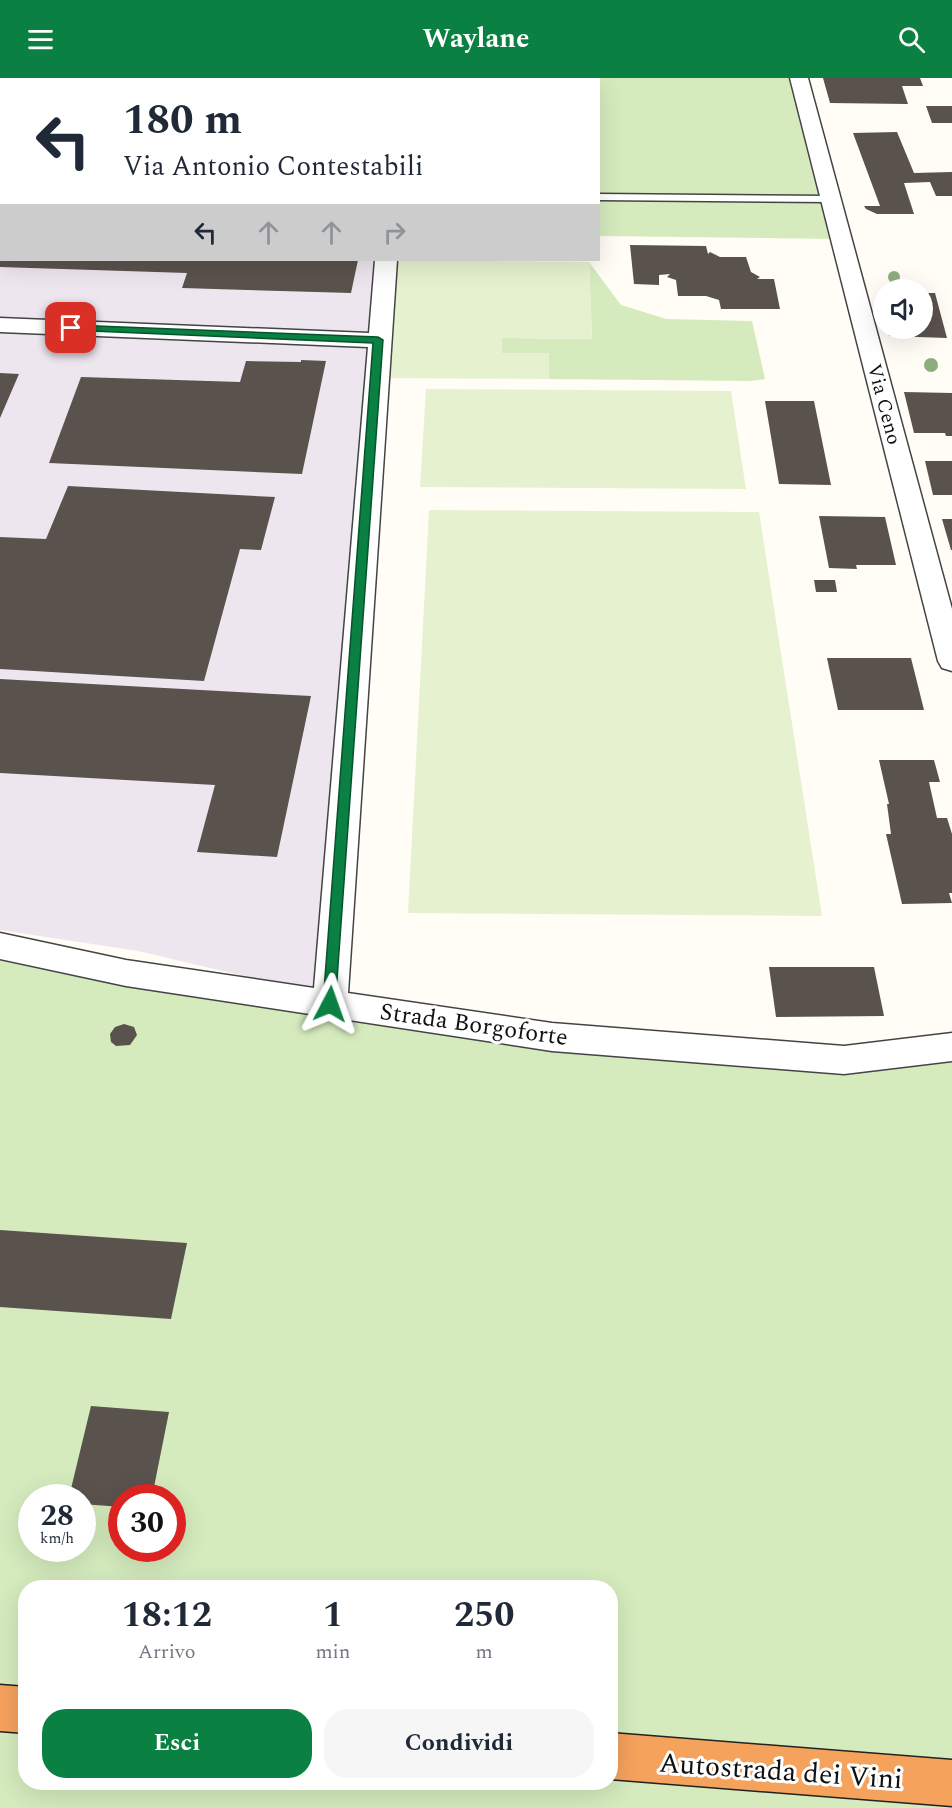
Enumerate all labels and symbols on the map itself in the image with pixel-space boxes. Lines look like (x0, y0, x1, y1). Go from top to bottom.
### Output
pin (45, 302, 96, 353)
street label: Via Ceno (859, 361, 909, 448)
position arrow (298, 972, 362, 1036)
street label: Strada Borgoforte (378, 994, 570, 1056)
speed limit sign: 30 (108, 1484, 186, 1562)
street label: Autostrada dei Vini (658, 1742, 904, 1801)

